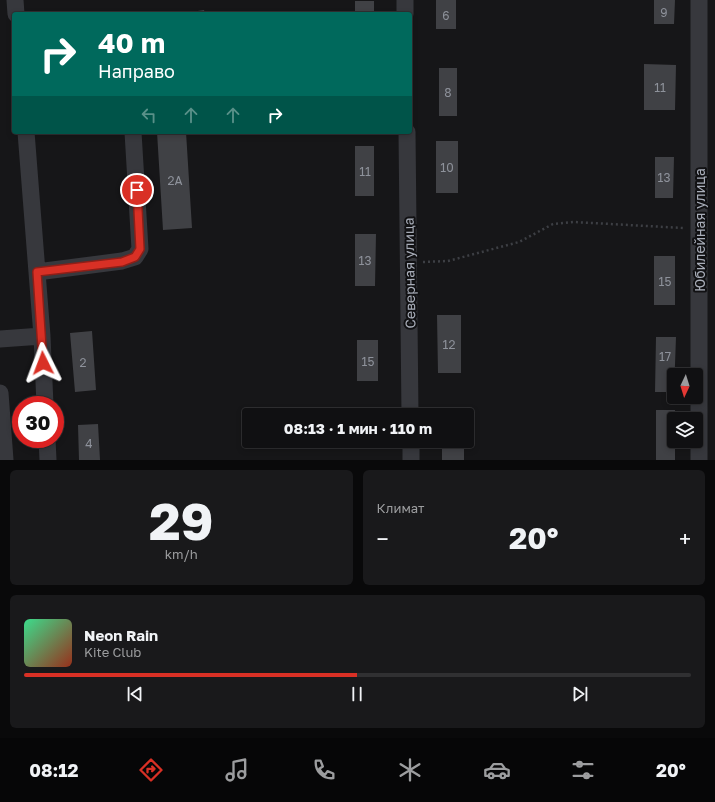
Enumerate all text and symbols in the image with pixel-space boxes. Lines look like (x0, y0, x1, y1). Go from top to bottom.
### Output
house number: 9 (660, 5, 668, 20)
house number: 6 (442, 8, 450, 23)
text: 40 m (98, 26, 165, 59)
icon: right (32, 28, 84, 80)
text: Направо (98, 60, 175, 82)
house number: 11 (654, 80, 666, 95)
house number: 8 (444, 85, 452, 100)
icon: left (138, 104, 160, 126)
icon: ahead (180, 104, 202, 126)
icon: ahead (222, 104, 244, 126)
icon: right (264, 104, 286, 126)
house number: 10 (440, 160, 454, 175)
house number: 11 (359, 164, 371, 179)
street label: Юбилейная улица (691, 168, 708, 292)
house number: 13 (658, 170, 670, 185)
pin (120, 173, 154, 207)
house number: 2А (167, 173, 183, 188)
icon: arrive (126, 179, 148, 201)
street label: Северная улица (400, 217, 418, 329)
house number: 13 (359, 253, 371, 268)
house number: 15 (659, 274, 671, 289)
house number: 12 (443, 337, 455, 352)
position arrow (22, 342, 64, 384)
house number: 17 (659, 349, 671, 364)
house number: 15 (362, 354, 374, 369)
house number: 2 (80, 355, 87, 370)
north arrow (667, 368, 703, 404)
map controls (667, 368, 703, 448)
speed limit sign: 30 (12, 396, 64, 448)
button: layers (667, 412, 703, 448)
text: 08:13 · 1 мин · 110 m (284, 419, 432, 437)
house number: 4 (85, 436, 93, 451)
text: 29 (149, 489, 214, 551)
text: Климат (377, 500, 424, 516)
text: 20° (509, 520, 559, 556)
text: − (377, 525, 389, 552)
text: + (679, 525, 691, 552)
text: km/h (165, 546, 198, 562)
text: Neon Rain (84, 626, 158, 644)
text: Kite Club (84, 644, 141, 660)
icon: previous (124, 683, 146, 705)
icon: pause (346, 683, 368, 705)
icon: next (569, 683, 591, 705)
icon: directions (137, 756, 165, 784)
icon: music (223, 756, 251, 784)
icon: phone (310, 756, 338, 784)
icon: climate (396, 756, 424, 784)
icon: car (483, 756, 511, 784)
icon: filters (569, 756, 597, 784)
text: 08:12 (29, 759, 78, 781)
text: 20° (656, 759, 686, 781)

